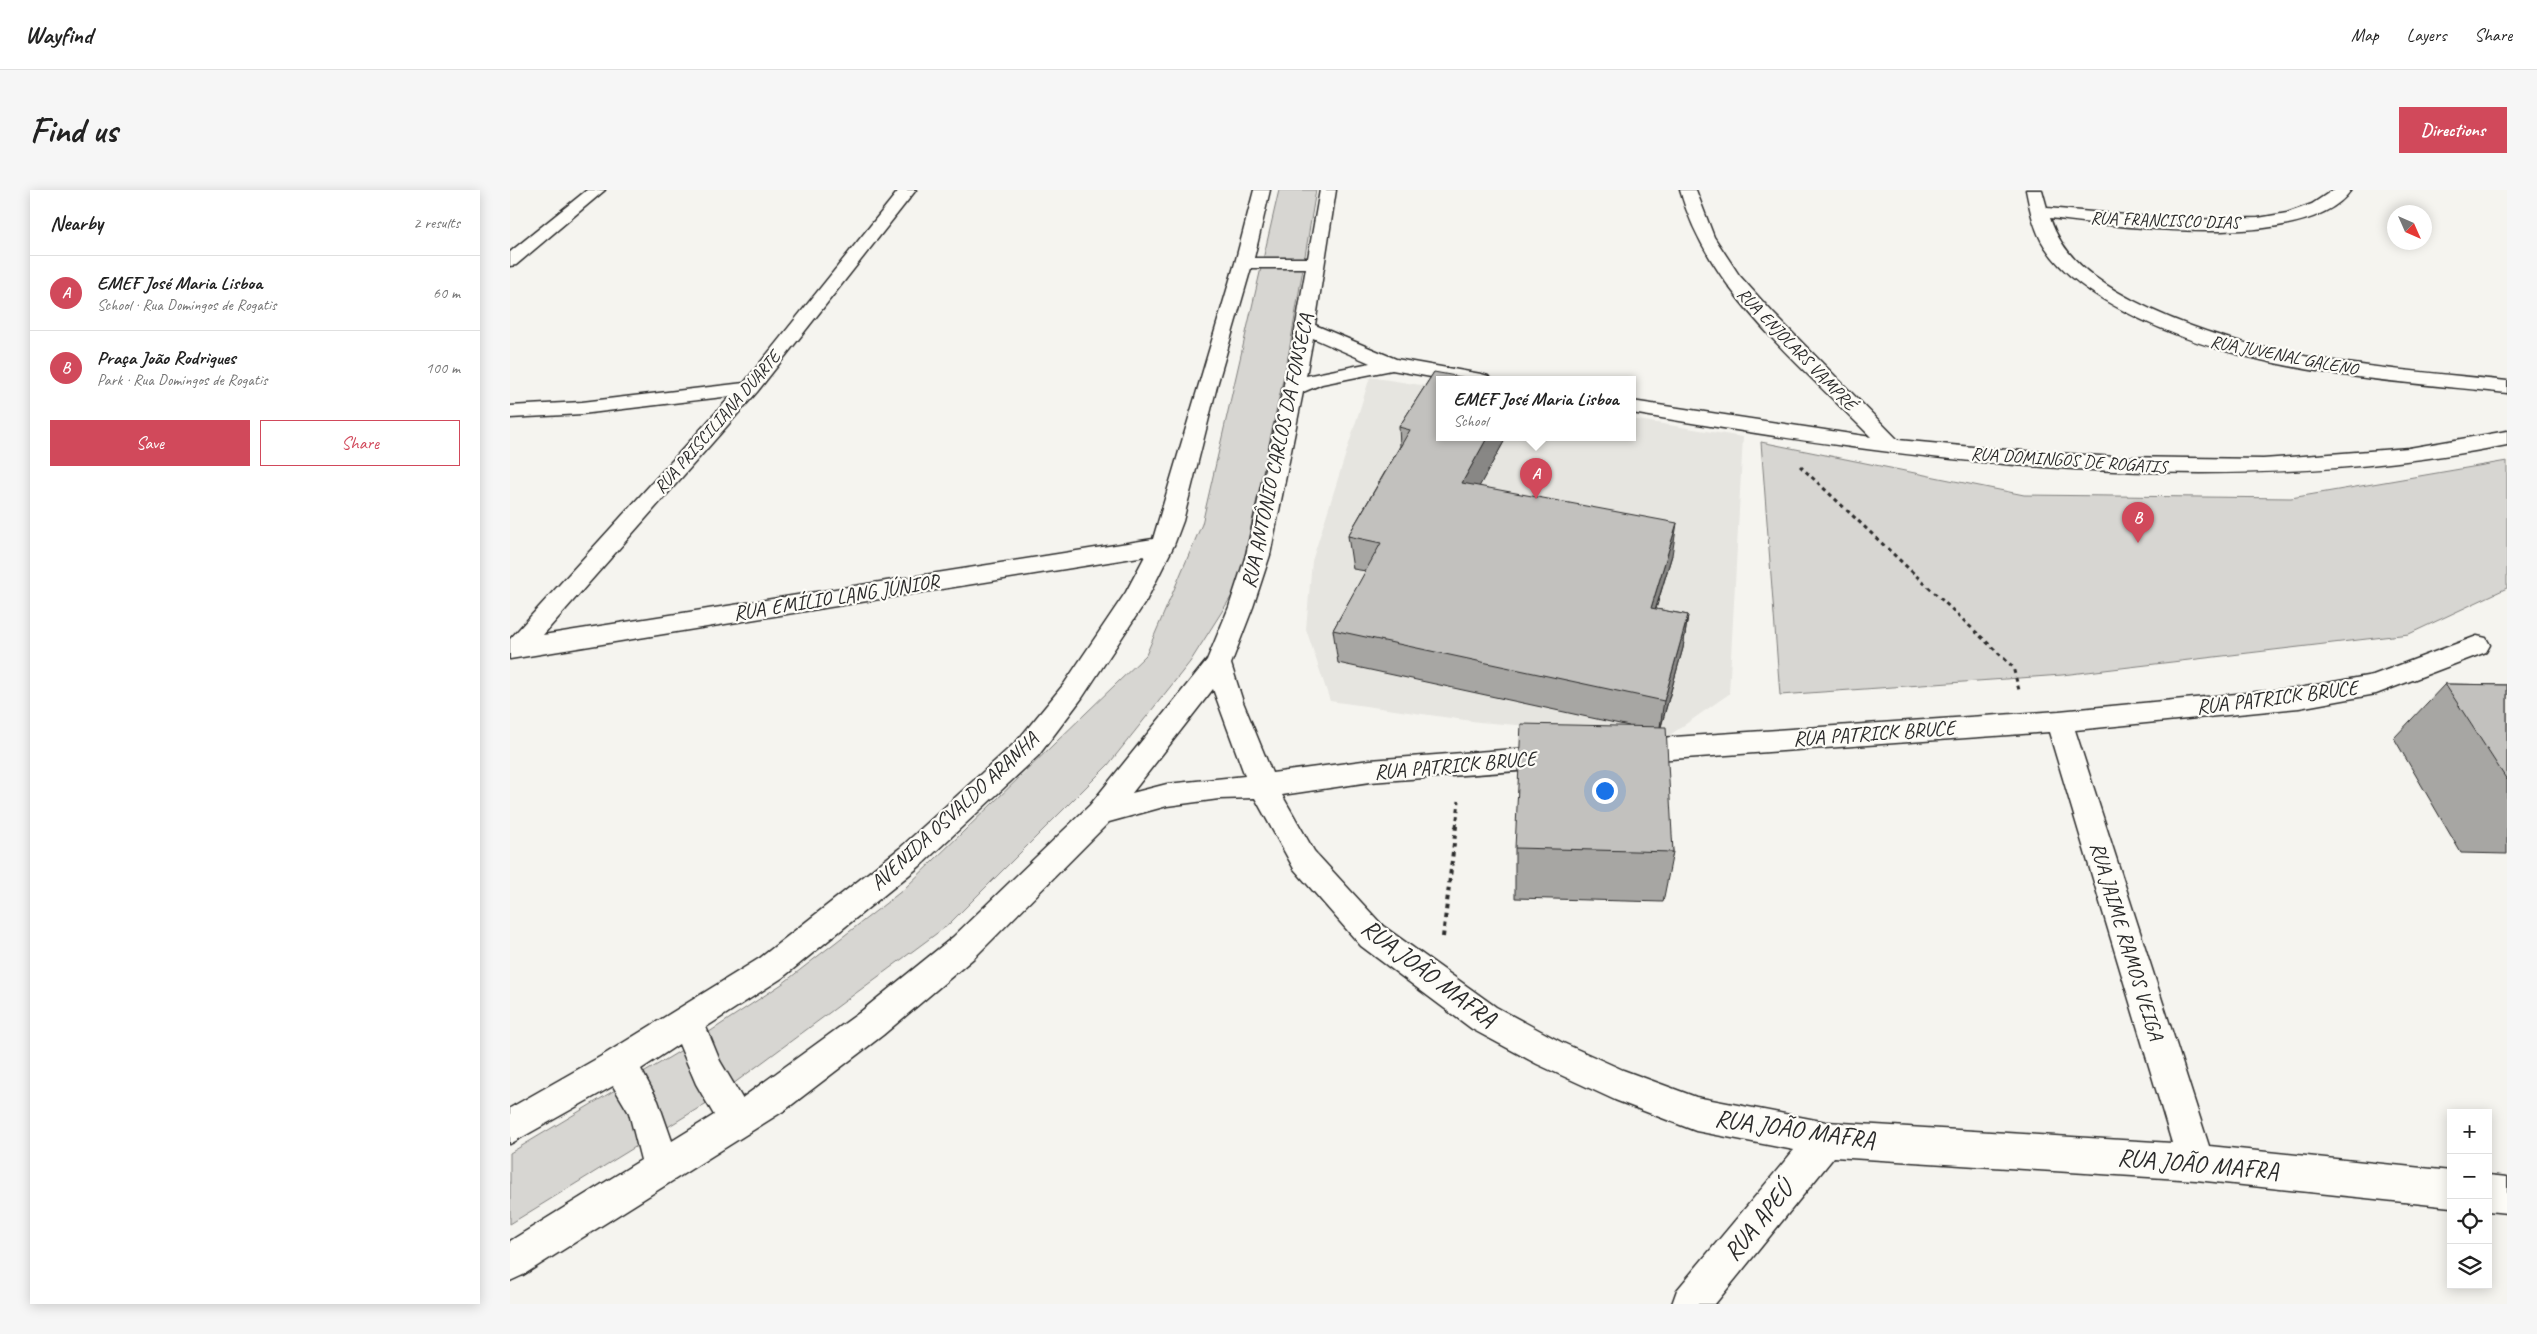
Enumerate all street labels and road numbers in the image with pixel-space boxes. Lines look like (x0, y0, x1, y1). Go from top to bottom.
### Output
street label: RUA FRANCISCO DIAS (2090, 206, 2243, 234)
street label: RUA ENJOLARS VAMPRÉ (1733, 283, 1863, 417)
street label: RUA ANTÔNIO CARLOS DA FONSECA (1235, 311, 1319, 590)
street label: RUA JUVENAL GALENO (2209, 330, 2361, 380)
street label: RUA PRISCILIANA DUARTE (649, 344, 786, 498)
street label: RUA DOMINGOS DE ROGATIS (1970, 442, 2170, 478)
street label: RUA EMÍLIO LANG JÚNIOR (731, 568, 943, 626)
street label: RUA PATRICK BRUCE (2195, 674, 2362, 720)
street label: RUA PATRICK BRUCE (1792, 714, 1958, 752)
street label: AVENIDA OSVALDO ARANHA (865, 725, 1045, 896)
street label: RUA PATRICK BRUCE (1373, 745, 1540, 785)
street label: RUA JAIME RAMOS VEIGA (2085, 839, 2170, 1045)
street label: RUA JOÃO MAFRA (1355, 912, 1503, 1035)
street label: RUA JOÃO MAFRA (1713, 1102, 1878, 1156)
street label: RUA JOÃO MAFRA (2116, 1141, 2280, 1187)
street label: RUA APEÚ (1716, 1171, 1803, 1267)

